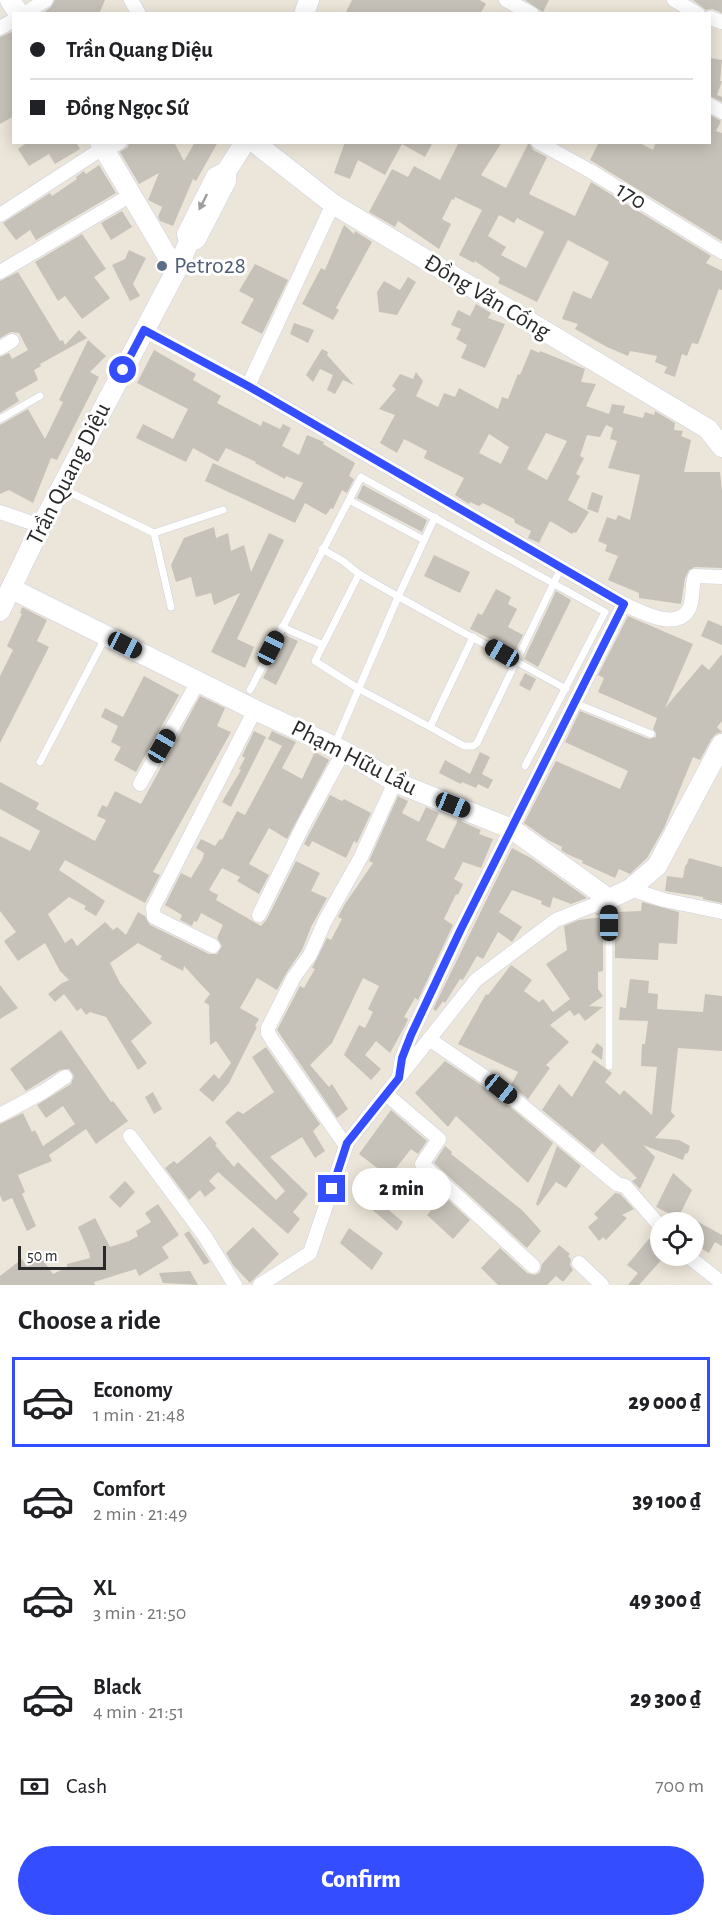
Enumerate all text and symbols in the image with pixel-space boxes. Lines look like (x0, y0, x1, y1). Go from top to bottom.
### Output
text: Trần Quang Diệu (66, 39, 213, 61)
text: Đồng Ngọc Sứ (66, 97, 189, 119)
street label: 170 (612, 178, 650, 214)
one-way arrow (198, 194, 207, 211)
street label: Đồng Văn Cống (420, 250, 555, 344)
place label: Petro28 (174, 254, 246, 278)
marker: Petro28 (155, 259, 169, 273)
route start (109, 356, 136, 383)
street label: Trần Quang Diệu (23, 399, 115, 549)
car (255, 628, 287, 668)
car (105, 629, 145, 661)
car (482, 636, 522, 670)
street label: Phạm Hữu Lầu (287, 716, 421, 800)
car (145, 726, 179, 766)
car (433, 790, 473, 820)
car (600, 905, 618, 941)
car (481, 1071, 521, 1107)
callout: 2 min (353, 1168, 452, 1210)
route end (318, 1175, 345, 1202)
text: 2 min (379, 1179, 424, 1199)
map controls (650, 1212, 704, 1266)
button: locate (650, 1212, 704, 1266)
scale bar (18, 1243, 106, 1270)
text: 50 m (27, 1248, 58, 1264)
text: Choose a ride (18, 1307, 161, 1334)
icon: car (21, 1375, 75, 1429)
text: Economy (93, 1379, 173, 1401)
text: 29 000 ₫ (628, 1391, 701, 1413)
text: 1 min · 21:48 (93, 1405, 185, 1425)
icon: car (21, 1474, 75, 1528)
text: Comfort (93, 1478, 165, 1500)
text: 39 100 ₫ (633, 1490, 701, 1512)
text: 2 min · 21:49 (93, 1504, 187, 1524)
icon: car (21, 1573, 75, 1627)
text: XL (93, 1577, 116, 1599)
text: 49 300 ₫ (629, 1589, 701, 1611)
text: 3 min · 21:50 (93, 1603, 186, 1623)
icon: car (21, 1672, 75, 1726)
text: Black (93, 1676, 141, 1698)
text: 29 300 ₫ (630, 1688, 701, 1710)
text: 4 min · 21:51 (93, 1702, 184, 1722)
icon: cash (18, 1770, 51, 1803)
text: Cash (66, 1775, 107, 1797)
text: 700 m (655, 1776, 704, 1796)
button: Confirm (18, 1846, 704, 1915)

